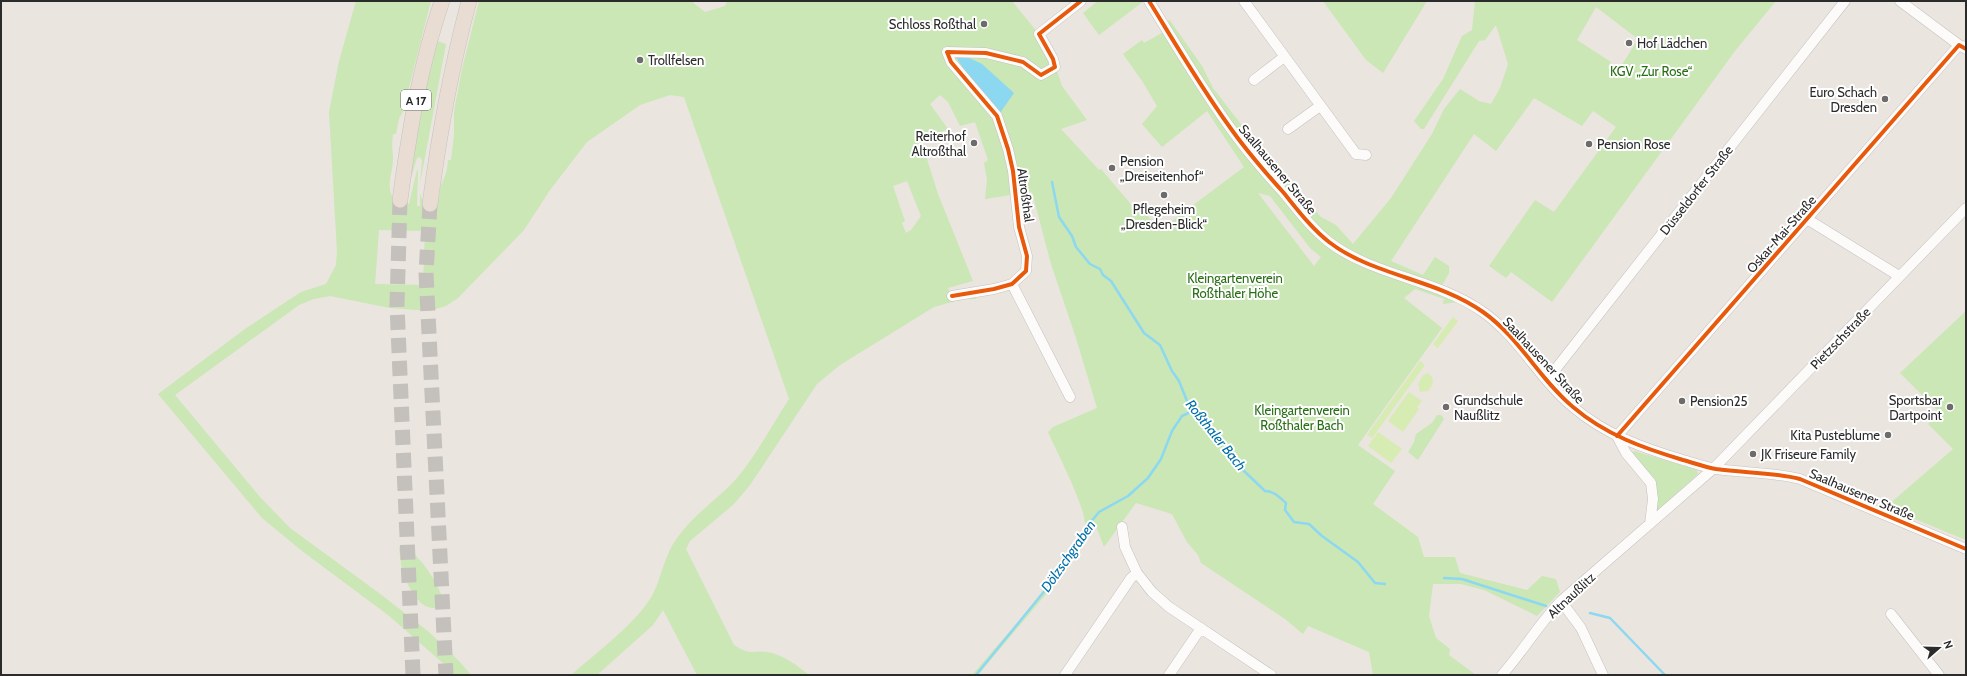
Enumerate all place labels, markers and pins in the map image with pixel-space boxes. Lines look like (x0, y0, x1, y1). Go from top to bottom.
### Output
place label: Schloss Roßthal (889, 16, 976, 32)
marker: Schloss Roßthal (979, 19, 989, 29)
place label: Hof Lädchen (1637, 35, 1707, 51)
marker: Hof Lädchen (1624, 38, 1634, 48)
place label: Trollfelsen (648, 52, 704, 68)
marker: Trollfelsen (635, 55, 645, 65)
place label: Euro Schach Dresden (1809, 84, 1877, 115)
marker: Euro Schach Dresden (1880, 94, 1890, 104)
place label: Reiterhof Altroßthal (912, 128, 967, 159)
place label: Pension Rose (1597, 136, 1671, 152)
marker: Reiterhof Altroßthal (969, 138, 979, 148)
marker: Pension Rose (1584, 139, 1594, 149)
place label: Pension „Dreiseitenhof“ (1120, 153, 1204, 184)
marker: Pension „Dreiseitenhof“ (1107, 163, 1117, 173)
marker: Pflegeheim „Dresden-Blick“ (1159, 190, 1169, 200)
place label: Pflegeheim „Dresden-Blick“ (1121, 201, 1207, 232)
place label: Grundschule Naußlitz (1454, 392, 1523, 423)
place label: Sportsbar Dartpoint (1889, 392, 1943, 423)
place label: Pension25 (1690, 393, 1748, 409)
marker: Pension25 (1677, 396, 1687, 406)
marker: Grundschule Naußlitz (1441, 402, 1451, 412)
marker: Sportsbar Dartpoint (1945, 402, 1955, 412)
place label: Kita Pusteblume (1790, 427, 1880, 443)
marker: Kita Pusteblume (1883, 430, 1893, 440)
place label: JK Friseure Family (1760, 446, 1856, 462)
marker: JK Friseure Family (1748, 449, 1758, 459)

